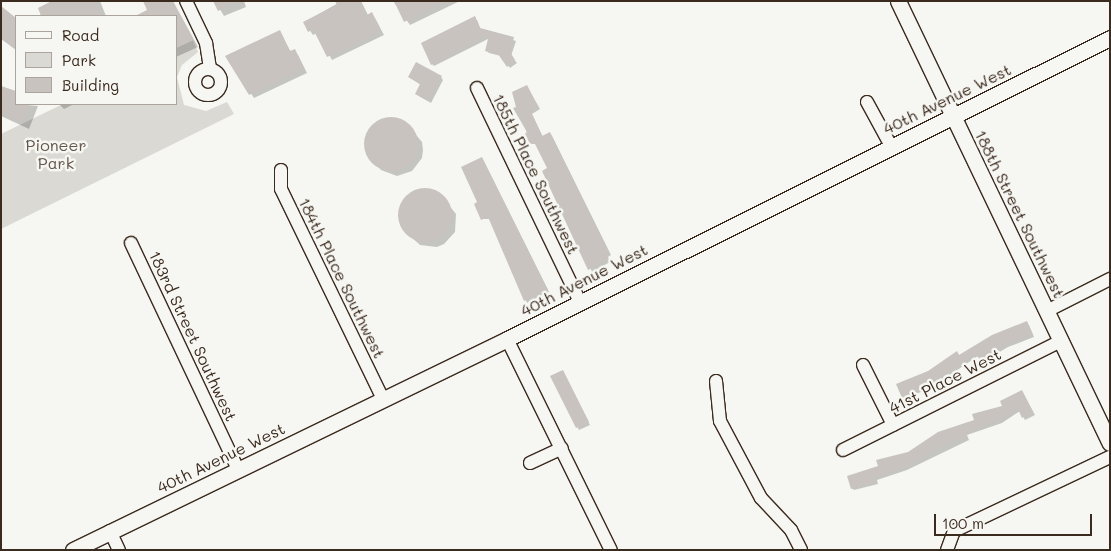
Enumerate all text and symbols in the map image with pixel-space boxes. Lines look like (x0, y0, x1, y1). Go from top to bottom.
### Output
legend (15, 15, 178, 105)
text: Road (62, 25, 99, 45)
text: Park (62, 50, 96, 70)
street label: 40th Avenue West (880, 60, 1014, 138)
text: Building (62, 75, 119, 95)
street label: 185th Place Southwest (489, 91, 583, 257)
street label: 188th Street Southwest (971, 127, 1069, 301)
park label: Pioneer Park (26, 135, 86, 173)
street label: 184th Place Southwest (295, 195, 389, 361)
street label: 40th Avenue West (517, 240, 651, 320)
street label: 183rd Street Southwest (145, 248, 241, 424)
street label: 41st Place West (886, 344, 1004, 418)
street label: 40th Avenue West (154, 419, 288, 497)
scale bar (936, 504, 1094, 536)
text: 100 m (942, 513, 984, 533)

